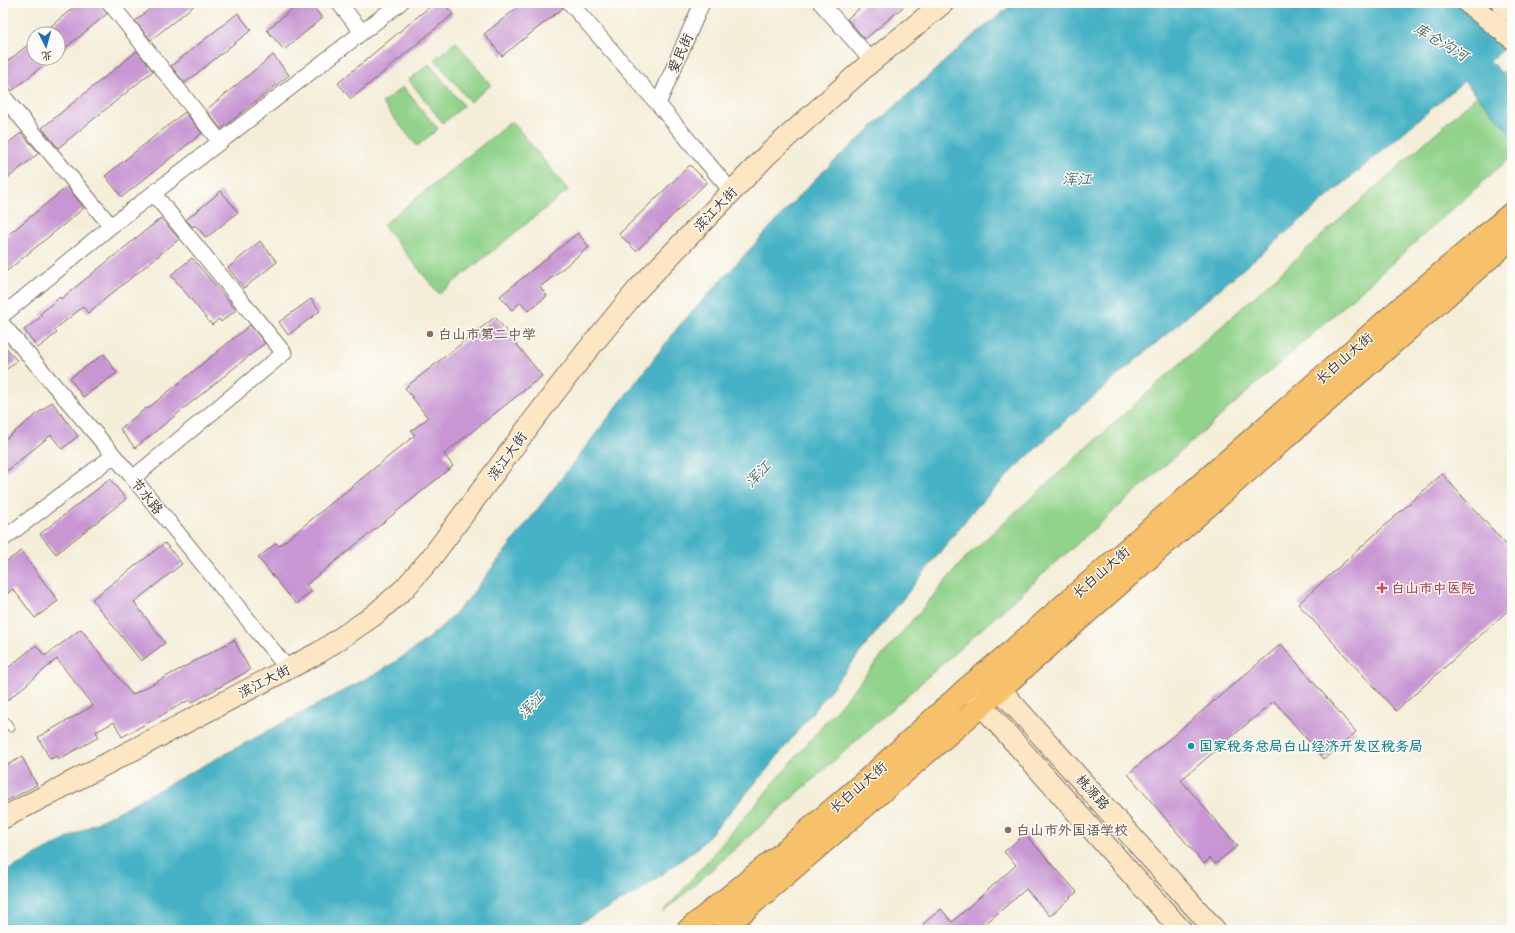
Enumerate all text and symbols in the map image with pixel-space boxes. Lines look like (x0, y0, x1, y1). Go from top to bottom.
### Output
water label: 库仓沟河 (1410, 17, 1475, 68)
north arrow (26, 26, 66, 66)
street label: 爱民街 (662, 30, 697, 76)
text: 北 (41, 48, 53, 63)
water label: 浑江 (1062, 168, 1093, 189)
street label: 滨江大街 (688, 182, 741, 235)
place label: 白山市第二中学 (438, 324, 536, 343)
street label: 长白山大街 (1311, 327, 1376, 388)
marker: 白山市第二中学 (425, 329, 435, 339)
street label: 滨江大街 (482, 427, 531, 484)
water label: 浑江 (740, 455, 776, 492)
street label: 节水路 (127, 473, 168, 518)
street label: 长白山大街 (1068, 541, 1133, 602)
place label: 白山市中医院 (1391, 578, 1475, 597)
marker: 白山市中医院 (1376, 582, 1388, 594)
street label: 滨江大街 (235, 659, 293, 702)
water label: 浑江 (513, 686, 549, 723)
place label: 国家税务总局白山经济开发区税务局 (1199, 736, 1423, 755)
marker: 国家税务总局白山经济开发区税务局 (1186, 741, 1196, 751)
street label: 长白山大街 (825, 756, 890, 817)
street label: 桃源路 (1072, 770, 1114, 814)
place label: 白山市外国语学校 (1016, 820, 1128, 839)
marker: 白山市外国语学校 (1003, 825, 1013, 835)

